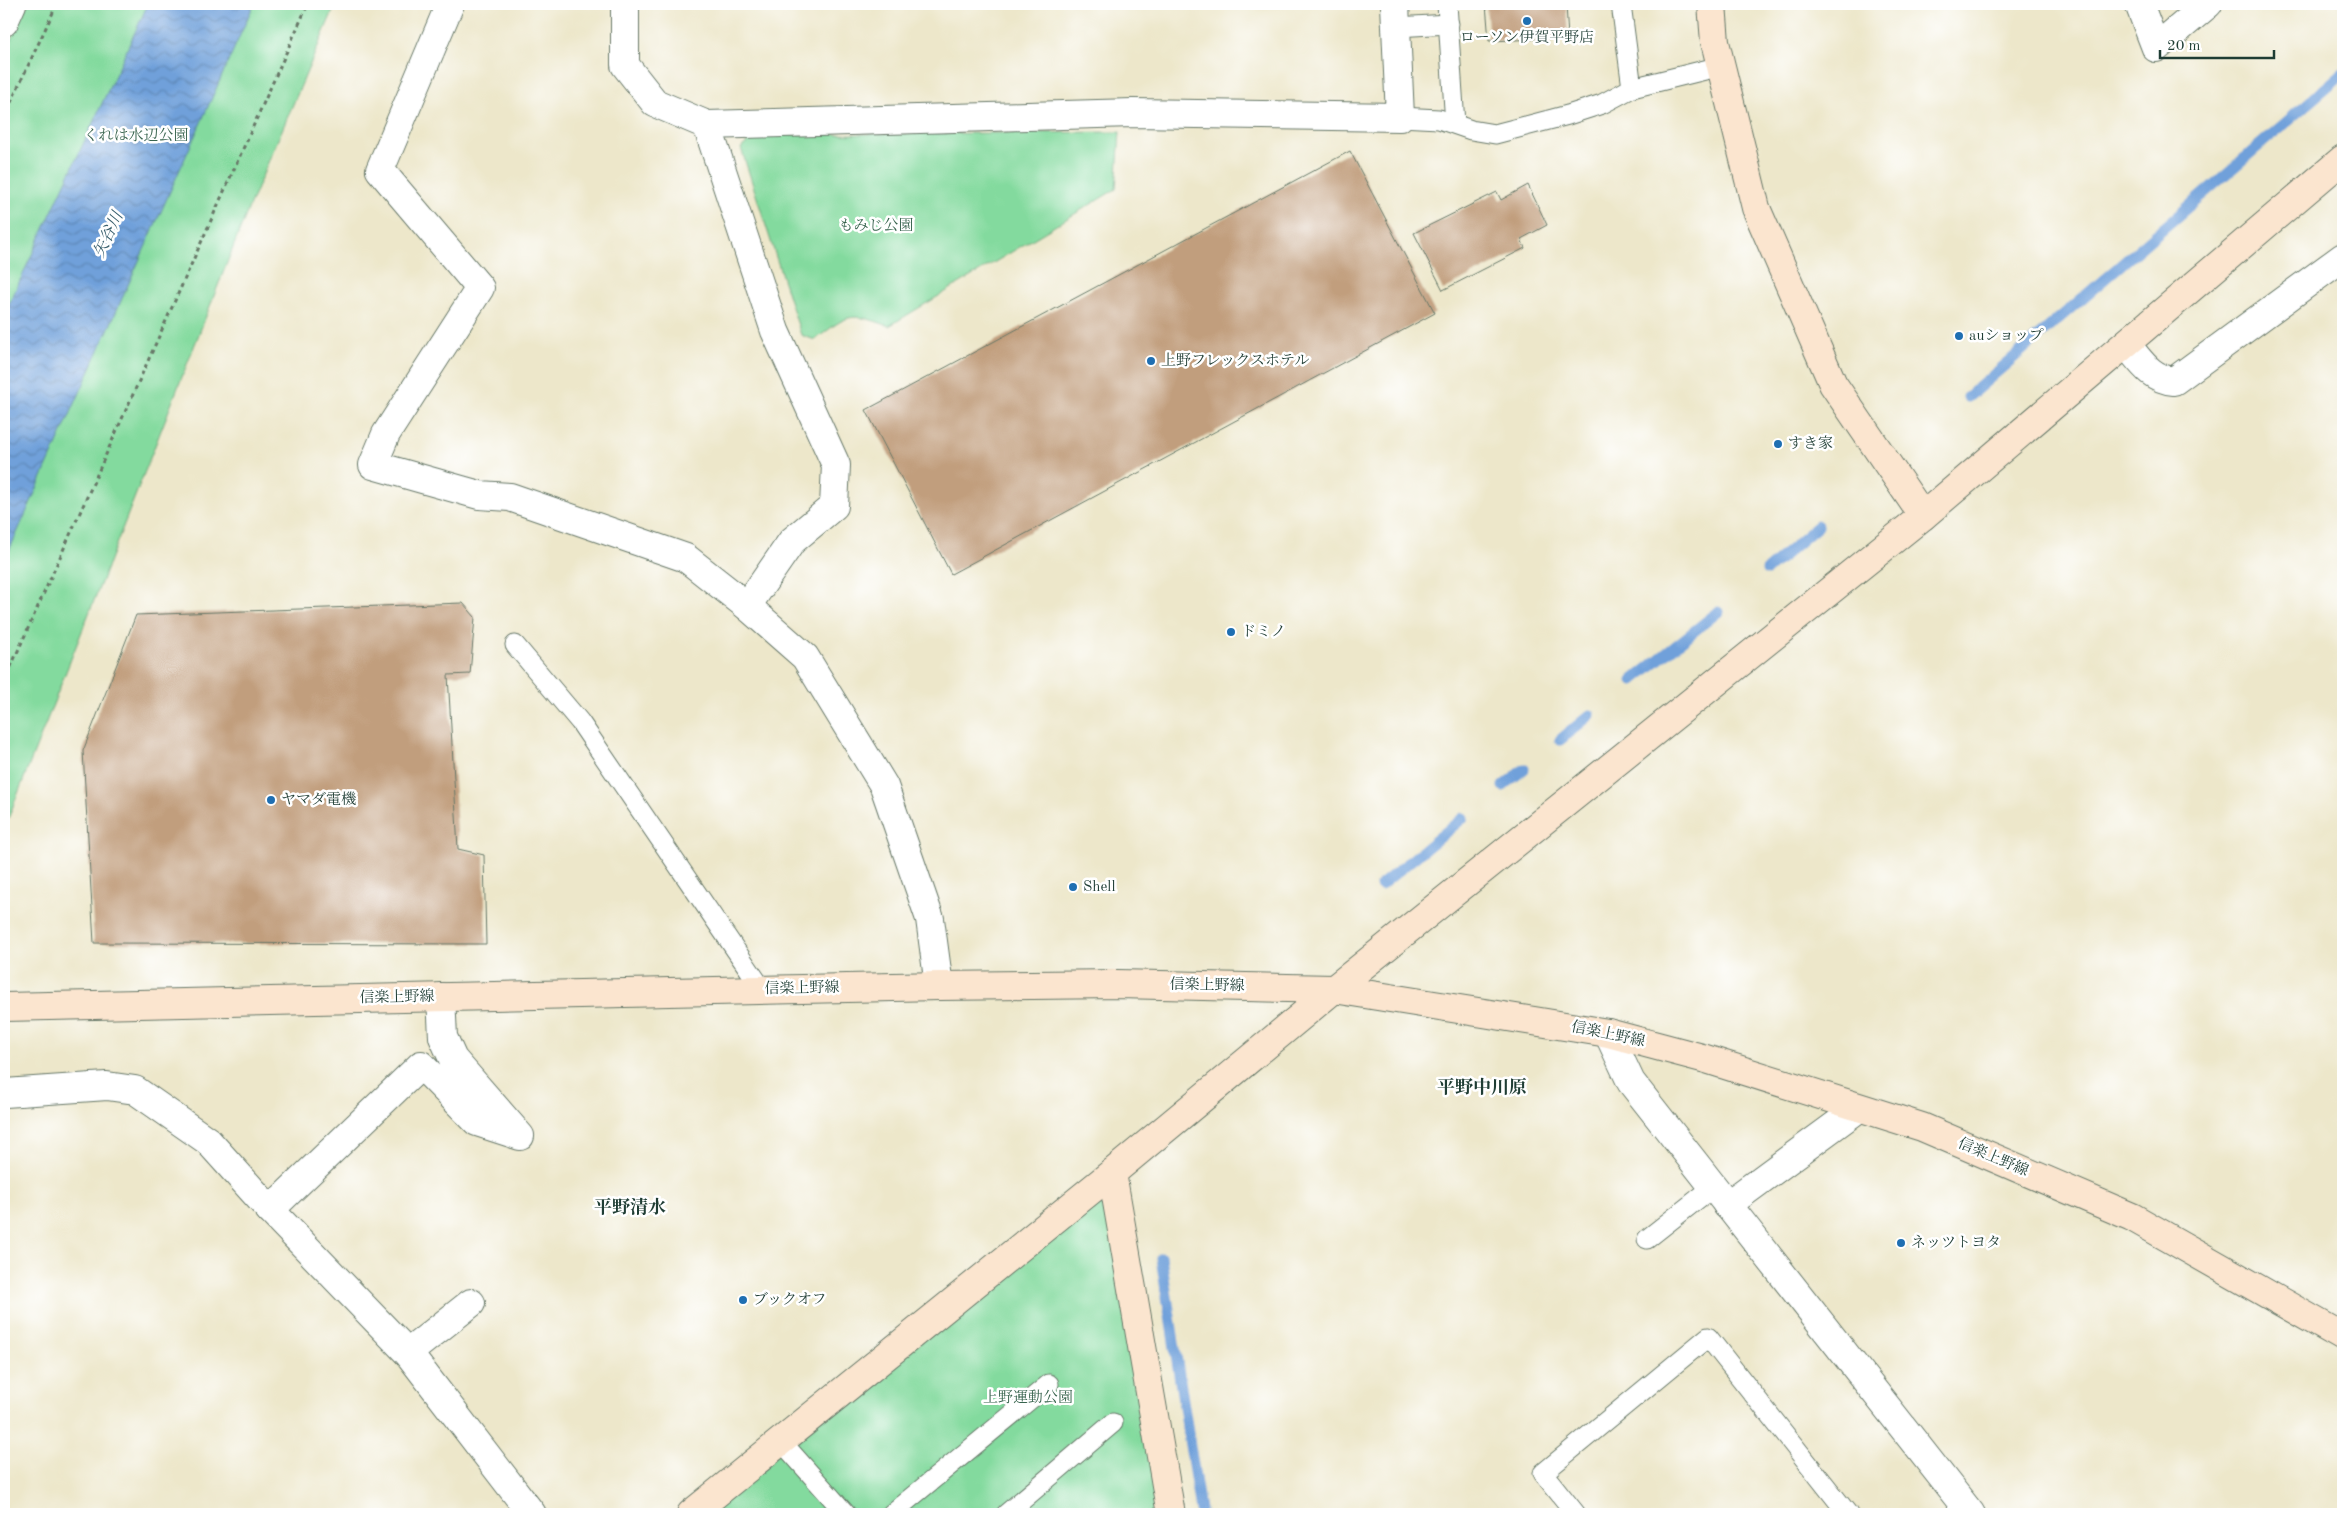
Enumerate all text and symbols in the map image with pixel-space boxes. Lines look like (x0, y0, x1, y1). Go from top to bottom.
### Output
marker: ローソン伊賀平野店 (1521, 15, 1533, 27)
scale bar (2160, 28, 2273, 60)
place label: ローソン伊賀平野店 (1460, 29, 1594, 46)
text: 20 m (2167, 39, 2201, 54)
park label: くれは水辺公園 (83, 127, 189, 144)
water label: 矢谷川 (90, 207, 127, 260)
park label: もみじ公園 (838, 217, 914, 234)
place label: auショップ (1969, 328, 2044, 344)
marker: auショップ (1953, 330, 1965, 342)
place label: 上野フレックスホテル (1161, 352, 1309, 369)
marker: 上野フレックスホテル (1145, 355, 1157, 367)
place label: すき家 (1788, 435, 1833, 452)
marker: すき家 (1772, 438, 1784, 450)
place label: ドミノ (1241, 624, 1286, 640)
marker: ドミノ (1225, 626, 1237, 638)
place label: ヤマダ電機 (281, 791, 356, 808)
marker: ヤマダ電機 (265, 794, 277, 806)
place label: Shell (1083, 880, 1115, 895)
marker: Shell (1067, 881, 1079, 893)
street label: 信楽上野線 (1169, 976, 1245, 994)
street label: 信楽上野線 (764, 979, 840, 997)
street label: 信楽上野線 (359, 988, 435, 1006)
street label: 信楽上野線 (1570, 1018, 1647, 1050)
district label: 平野中川原 (1437, 1077, 1527, 1097)
street label: 信楽上野線 (1956, 1135, 2031, 1180)
district label: 平野清水 (594, 1197, 666, 1217)
place label: ネッツトヨタ (1911, 1234, 2001, 1251)
marker: ネッツトヨタ (1895, 1237, 1907, 1249)
place label: ブックオフ (753, 1291, 827, 1308)
marker: ブックオフ (737, 1294, 749, 1306)
park label: 上野運動公園 (983, 1389, 1073, 1406)

